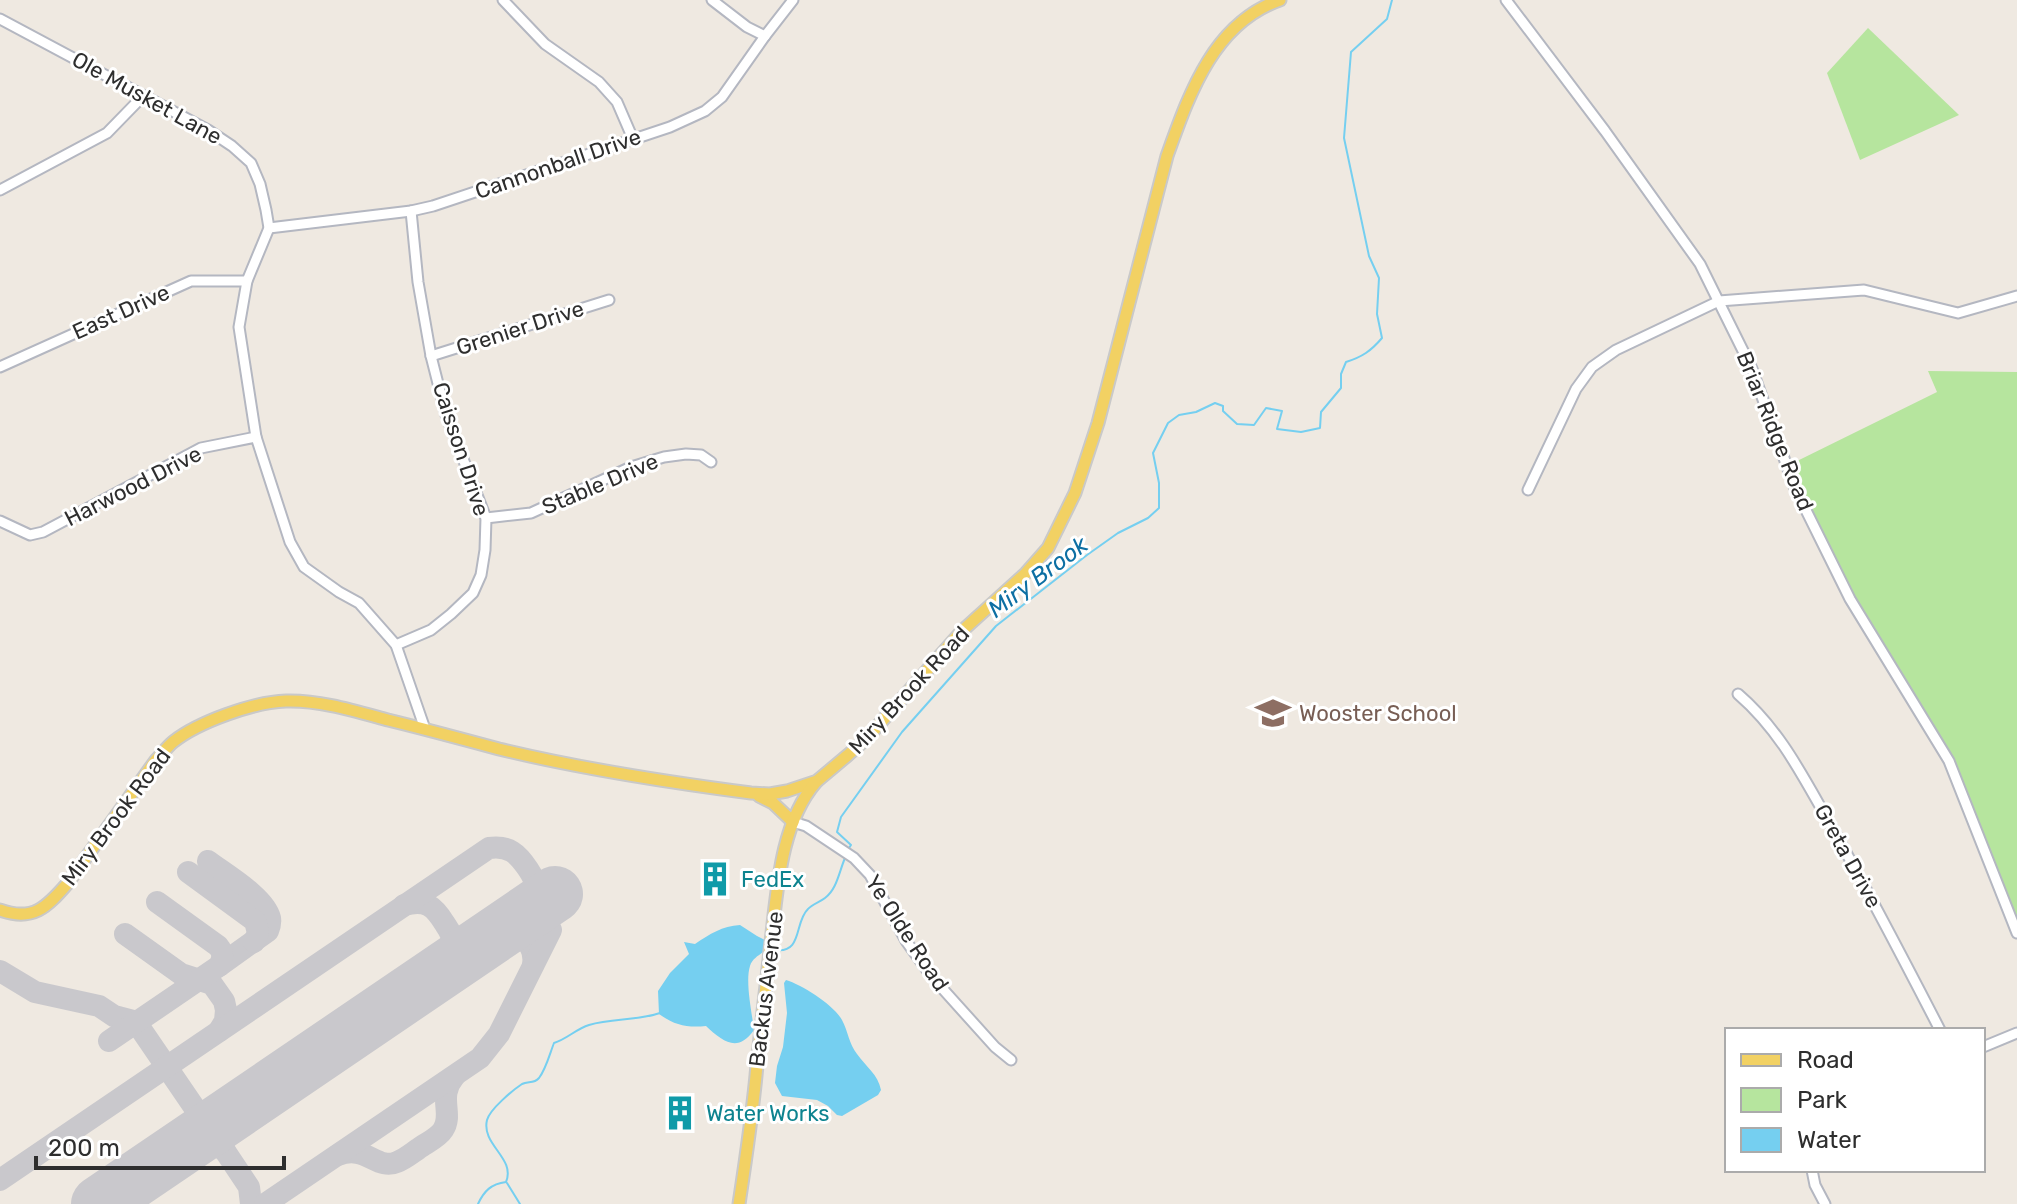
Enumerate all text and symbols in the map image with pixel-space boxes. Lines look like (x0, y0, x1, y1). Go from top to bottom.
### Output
street label: Ole Musket Lane (67, 46, 227, 150)
street label: Cannonball Drive (471, 123, 645, 205)
street label: East Drive (68, 279, 174, 345)
street label: Grenier Drive (453, 295, 587, 361)
street label: Briar Ridge Road (1731, 347, 1819, 515)
street label: Caisson Drive (427, 379, 495, 519)
street label: Harwood Drive (60, 440, 206, 532)
street label: Stable Drive (538, 447, 662, 521)
water label: Miry Brook (983, 530, 1094, 624)
street label: Miry Brook Road (843, 621, 975, 759)
school or university icon: Wooster School (1254, 694, 1292, 732)
place label: Wooster School (1299, 700, 1457, 727)
street label: Miry Brook Road (56, 743, 176, 891)
street label: Greta Drive (1808, 799, 1888, 913)
building icon: FedEx (696, 860, 734, 898)
place label: FedEx (741, 866, 804, 893)
street label: Ye Olde Road (859, 870, 955, 996)
street label: Backus Avenue (743, 910, 789, 1068)
legend (1725, 1028, 1985, 1172)
text: Road (1797, 1046, 1854, 1074)
text: Park (1797, 1086, 1848, 1114)
building icon: Water Works (661, 1094, 699, 1132)
place label: Water Works (706, 1100, 830, 1127)
scale bar (36, 1120, 284, 1170)
text: Water (1797, 1126, 1861, 1154)
text: 200 m (48, 1134, 120, 1162)

